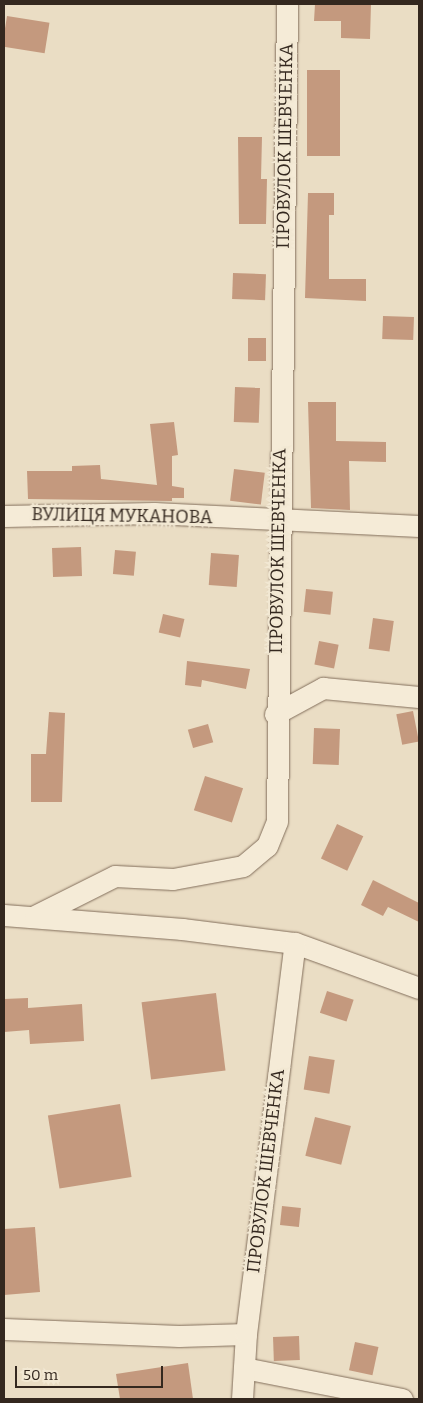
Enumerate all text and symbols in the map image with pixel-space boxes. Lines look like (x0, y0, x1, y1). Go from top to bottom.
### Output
street label: ПРОВУЛОК ШЕВЧЕНКА (272, 43, 298, 249)
street label: ПРОВУЛОК ШЕВЧЕНКА (265, 448, 291, 654)
street label: ВУЛИЦЯ МУКАНОВА (31, 504, 213, 528)
street label: ПРОВУЛОК ШЕВЧЕНКА (243, 1068, 289, 1274)
scale bar (18, 1356, 165, 1388)
text: 50 m (23, 1366, 58, 1384)

